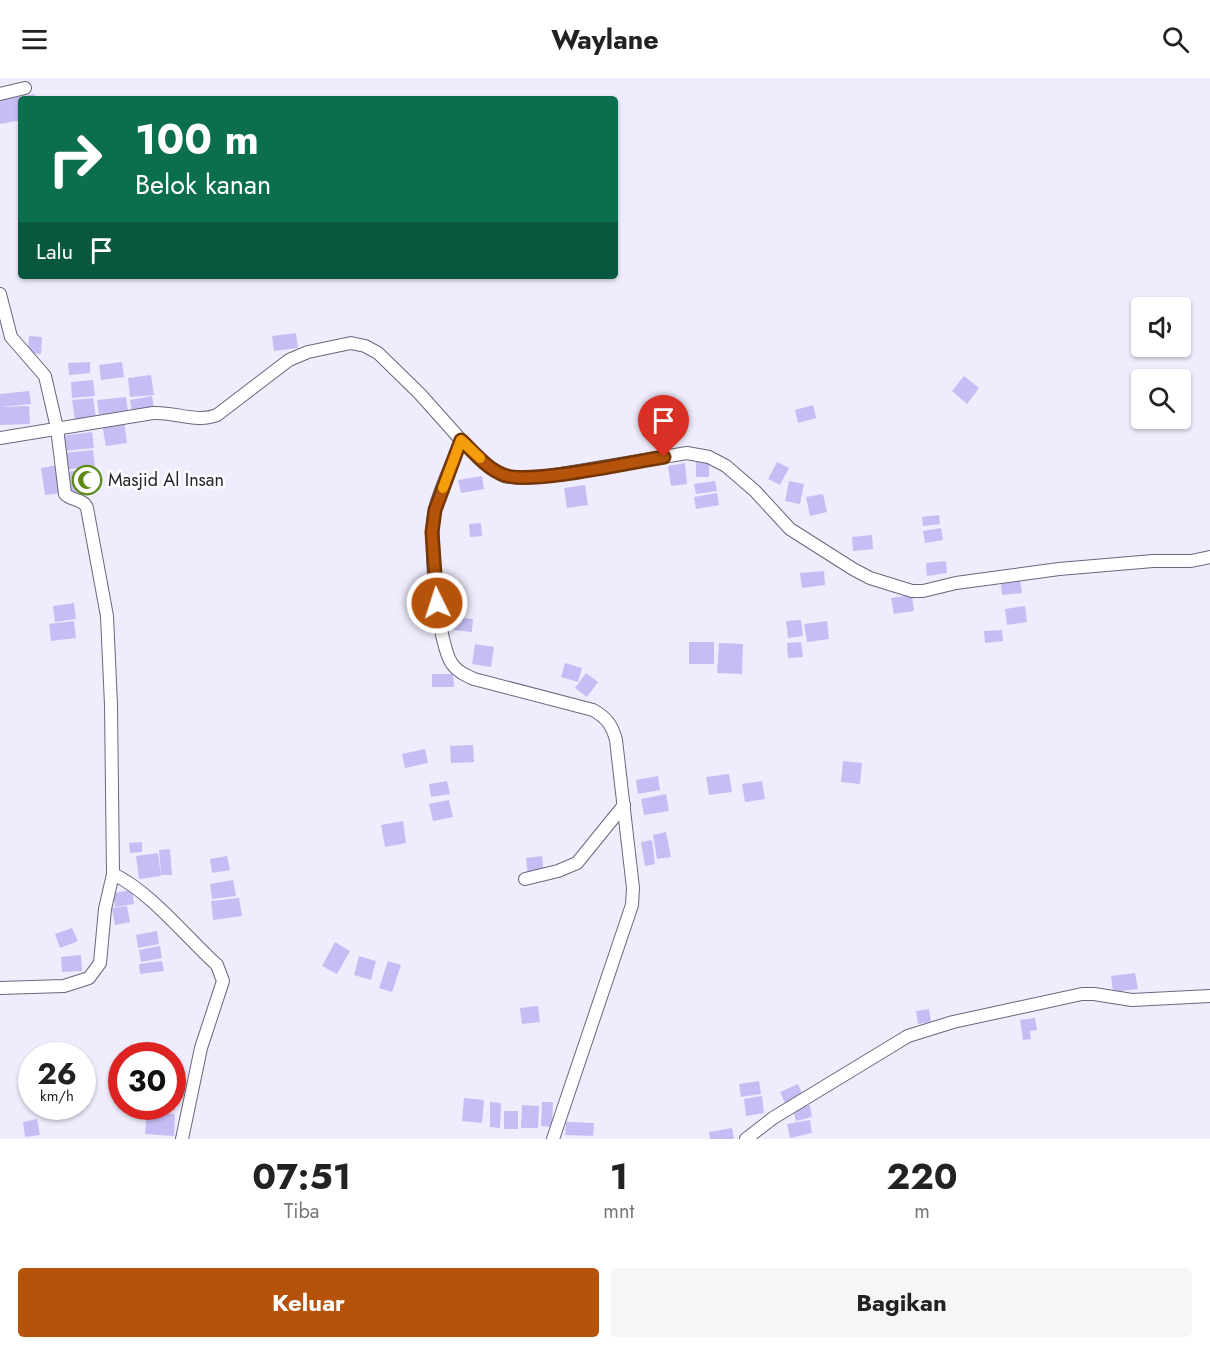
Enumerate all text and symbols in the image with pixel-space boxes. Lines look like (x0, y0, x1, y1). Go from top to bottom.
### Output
text: Waylane (551, 20, 659, 59)
icon: menu (18, 23, 51, 56)
icon: search (1159, 23, 1192, 56)
text: 100 m (135, 109, 259, 170)
icon: right (36, 120, 114, 198)
text: Belok kanan (135, 165, 271, 204)
icon: arrive (85, 234, 118, 267)
text: Lalu (36, 235, 73, 267)
map controls (1131, 297, 1191, 429)
button: sound (1131, 297, 1191, 357)
button: search (1131, 369, 1191, 429)
pin (638, 395, 689, 457)
icon: arrive (647, 404, 680, 437)
mosque icon: Masjid Al Insan (71, 464, 103, 496)
place label: Masjid Al Insan (108, 467, 224, 493)
position arrow (405, 571, 469, 635)
speed limit sign: 30 (108, 1042, 186, 1120)
text: 26 (37, 1052, 77, 1095)
text: km/h (40, 1085, 74, 1107)
text: 07:51 (252, 1150, 351, 1202)
text: 1 (610, 1150, 628, 1202)
text: 220 (887, 1150, 958, 1202)
text: Tiba (284, 1197, 319, 1226)
text: mnt (603, 1197, 634, 1226)
text: m (914, 1197, 930, 1226)
button: Keluar (18, 1268, 599, 1337)
button: Bagikan (611, 1268, 1192, 1337)

